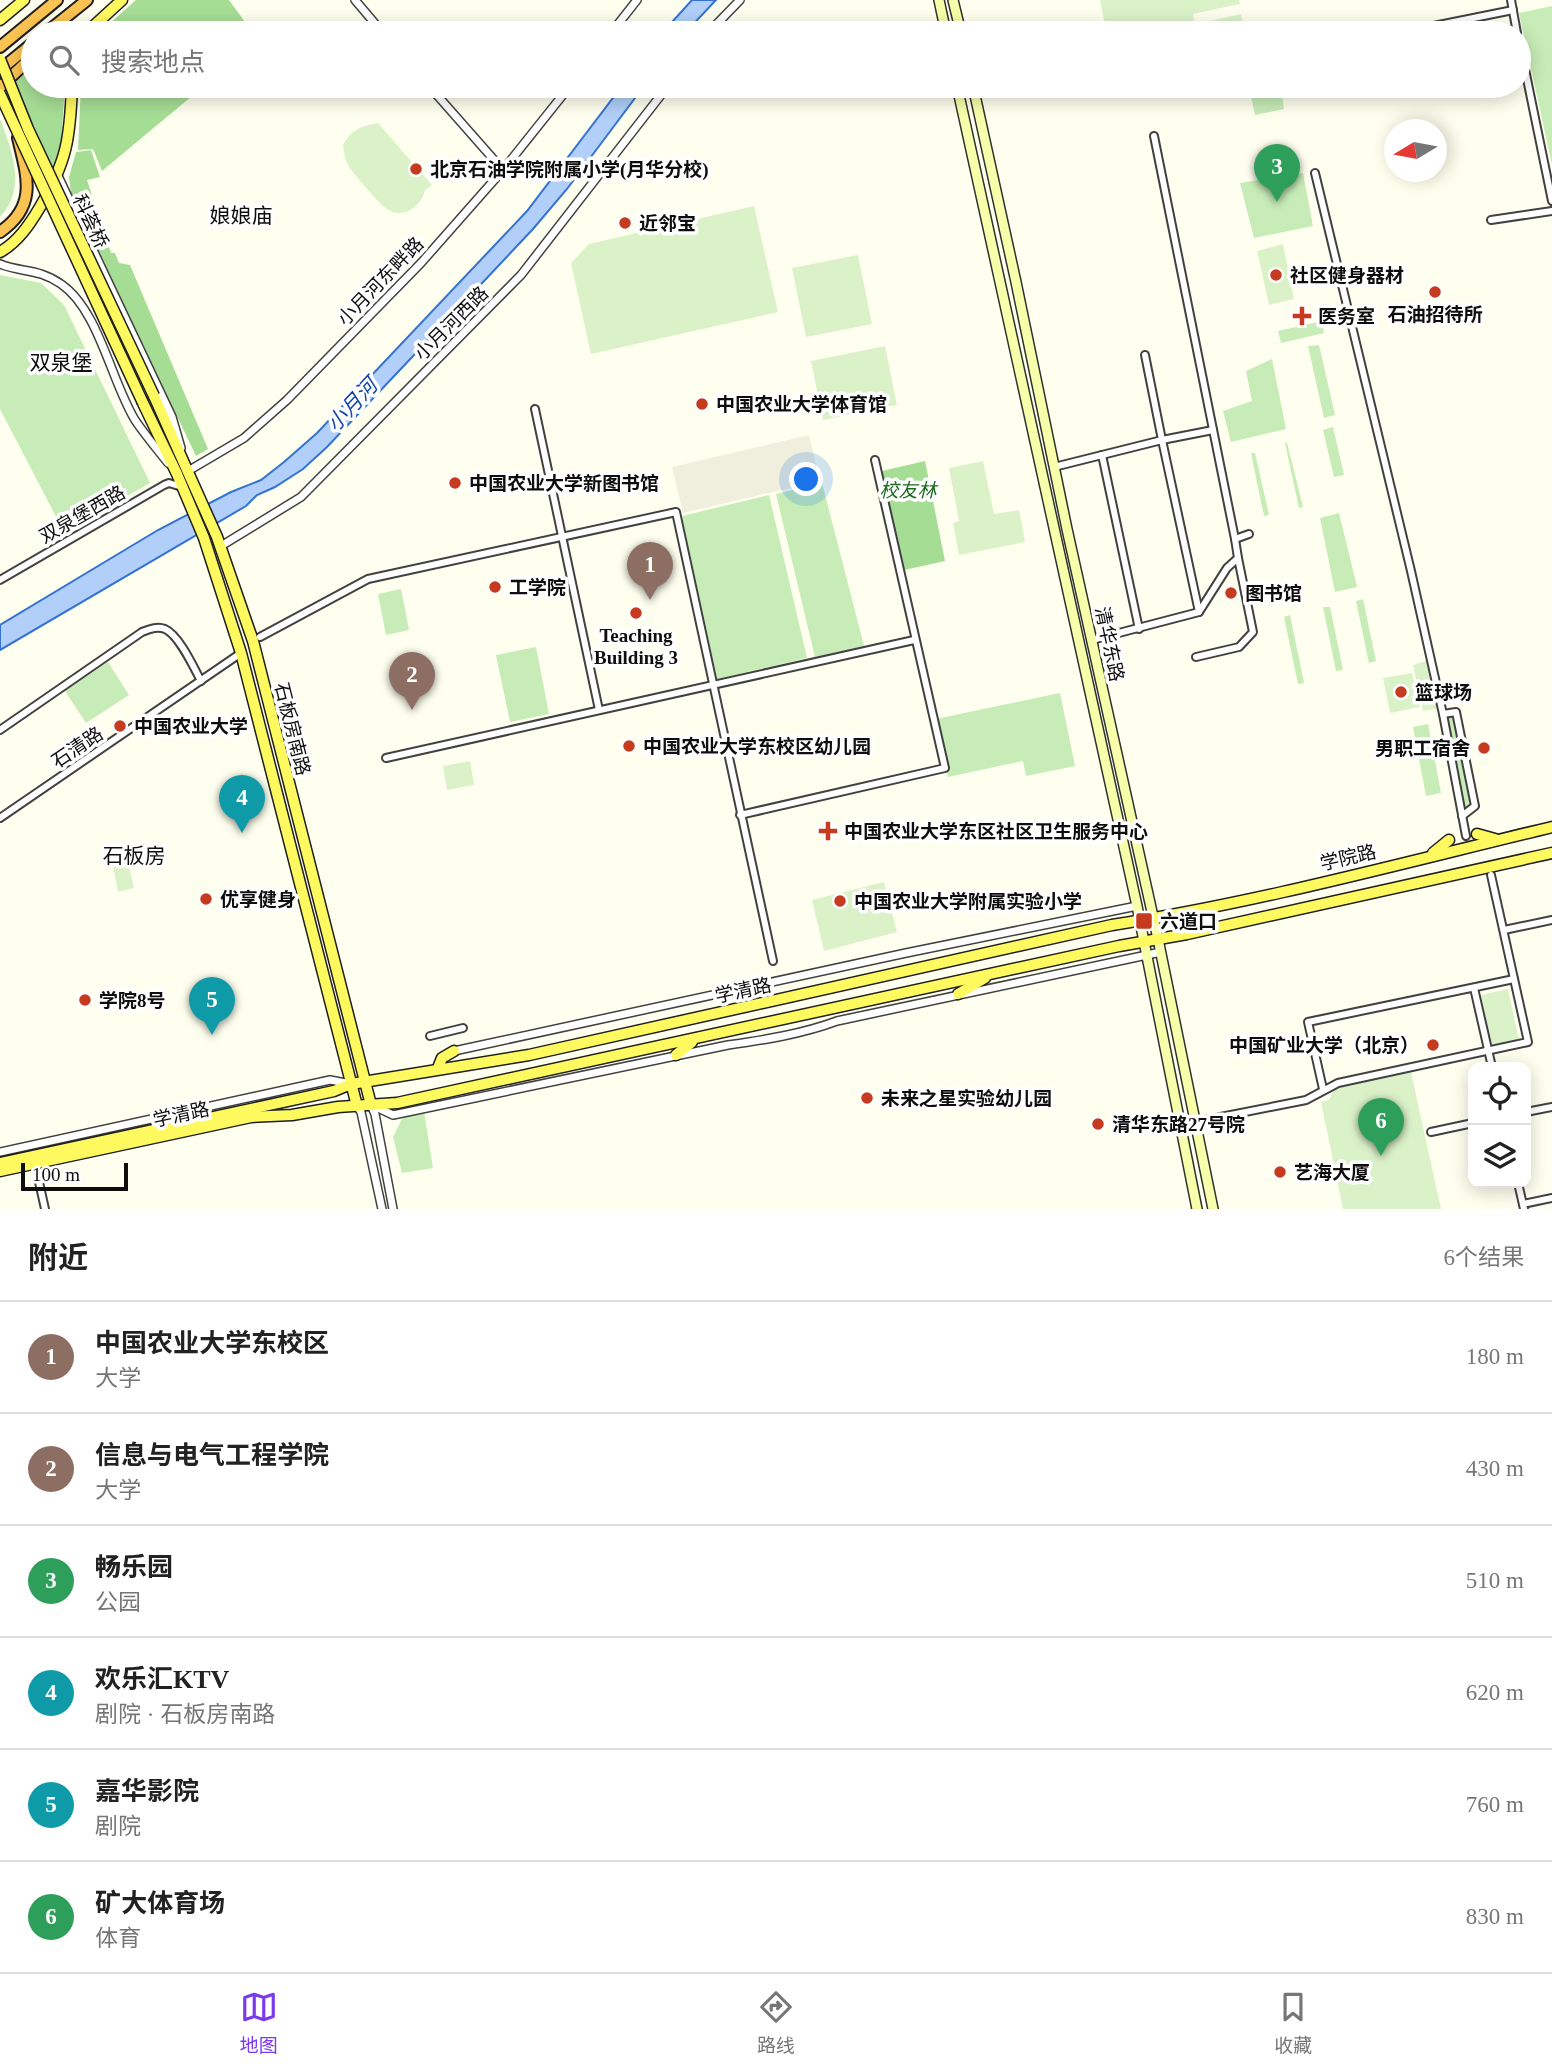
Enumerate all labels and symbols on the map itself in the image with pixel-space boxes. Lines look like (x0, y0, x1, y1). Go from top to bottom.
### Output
north arrow (1384, 119, 1447, 182)
pin: 3 (1254, 144, 1300, 202)
place label: 北京石油学院附属小学(月华分校) (430, 159, 709, 181)
marker: 北京石油学院附属小学(月华分校) (408, 161, 424, 177)
street label: 科荟桥 (69, 191, 112, 251)
district label: 娘娘庙 (210, 204, 273, 228)
place label: 近邻宝 (639, 213, 696, 234)
marker: 近邻宝 (617, 215, 633, 231)
street label: 小月河东畔路 (333, 233, 428, 330)
place label: 社区健身器材 (1290, 265, 1404, 286)
marker: 社区健身器材 (1268, 267, 1284, 283)
street label: 小月河西路 (410, 282, 492, 364)
marker: 石油招待所 (1427, 284, 1443, 300)
place label: 石油招待所 (1387, 304, 1483, 325)
marker: 医务室 (1292, 306, 1312, 326)
place label: 医务室 (1318, 306, 1375, 327)
district label: 双泉堡 (30, 351, 93, 375)
water label: 小月河 (322, 371, 385, 436)
place label: 中国农业大学体育馆 (716, 394, 887, 415)
marker: 中国农业大学体育馆 (694, 396, 710, 412)
your location (789, 462, 823, 496)
place label: 中国农业大学新图书馆 (469, 473, 659, 494)
marker: 中国农业大学新图书馆 (447, 475, 463, 491)
park label: 校友林 (879, 480, 938, 501)
street label: 双泉堡西路 (36, 482, 129, 547)
pin: 1 (627, 542, 673, 600)
place label: 工学院 (509, 577, 566, 598)
marker: 工学院 (487, 579, 503, 595)
place label: 图书馆 (1245, 583, 1302, 604)
marker: 图书馆 (1223, 585, 1239, 601)
marker: Teaching Building 3 (628, 605, 644, 621)
street label: 清华东路 (1091, 605, 1128, 683)
place label: Teaching Building 3 (594, 625, 678, 668)
pin: 2 (389, 652, 435, 710)
street label: 石板房南路 (271, 680, 314, 778)
place label: 篮球场 (1415, 682, 1472, 703)
marker: 篮球场 (1393, 684, 1409, 700)
place label: 中国农业大学 (134, 716, 248, 737)
marker: 中国农业大学 (112, 718, 128, 734)
street label: 石清路 (48, 723, 107, 772)
place label: 中国农业大学东校区幼儿园 (643, 736, 871, 757)
marker: 中国农业大学东校区幼儿园 (621, 738, 637, 754)
place label: 男职工宿舍 (1375, 738, 1470, 759)
marker: 男职工宿舍 (1476, 740, 1492, 756)
pin: 4 (219, 775, 265, 833)
marker: 中国农业大学东区社区卫生服务中心 (818, 821, 838, 841)
place label: 中国农业大学东区社区卫生服务中心 (844, 821, 1148, 842)
street label: 学院路 (1318, 841, 1378, 874)
district label: 石板房 (103, 844, 166, 868)
place label: 优享健身 (220, 889, 296, 910)
marker: 优享健身 (198, 891, 214, 907)
place label: 中国农业大学附属实验小学 (854, 891, 1082, 912)
marker: 中国农业大学附属实验小学 (832, 893, 848, 909)
marker: 六道口 (1134, 911, 1154, 931)
place label: 六道口 (1160, 911, 1217, 932)
street label: 学清路 (713, 974, 773, 1007)
pin: 5 (189, 977, 235, 1035)
place label: 学院8号 (99, 990, 166, 1011)
marker: 学院8号 (77, 992, 93, 1008)
place label: 中国矿业大学（北京） (1229, 1035, 1419, 1056)
marker: 中国矿业大学（北京） (1425, 1037, 1441, 1053)
place label: 未来之星实验幼儿园 (881, 1088, 1052, 1109)
marker: 未来之星实验幼儿园 (859, 1090, 875, 1106)
street label: 学清路 (151, 1098, 211, 1131)
pin: 6 (1358, 1098, 1404, 1156)
place label: 清华东路27号院 (1112, 1114, 1245, 1135)
marker: 清华东路27号院 (1090, 1116, 1106, 1132)
scale bar (21, 1160, 128, 1192)
place label: 艺海大厦 (1294, 1162, 1370, 1183)
marker: 艺海大厦 (1272, 1164, 1288, 1180)

